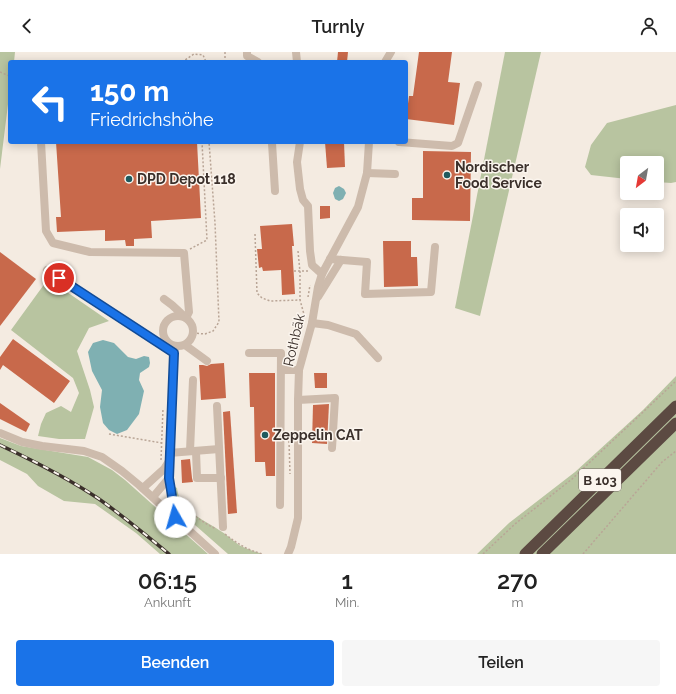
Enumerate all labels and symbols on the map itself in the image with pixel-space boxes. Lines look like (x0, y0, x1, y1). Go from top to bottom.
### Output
north arrow (620, 156, 664, 200)
place label: Nordischer Food Service (455, 159, 542, 191)
marker: Nordischer Food Service (442, 170, 452, 180)
place label: DPD Depot 118 (137, 171, 236, 187)
marker: DPD Depot 118 (124, 174, 134, 184)
pin (42, 261, 76, 295)
street label: Rothbäk (280, 311, 308, 368)
place label: Zeppelin CAT (273, 427, 363, 443)
marker: Zeppelin CAT (260, 430, 270, 440)
road number: B 103 (579, 469, 621, 491)
position arrow (154, 496, 196, 538)

